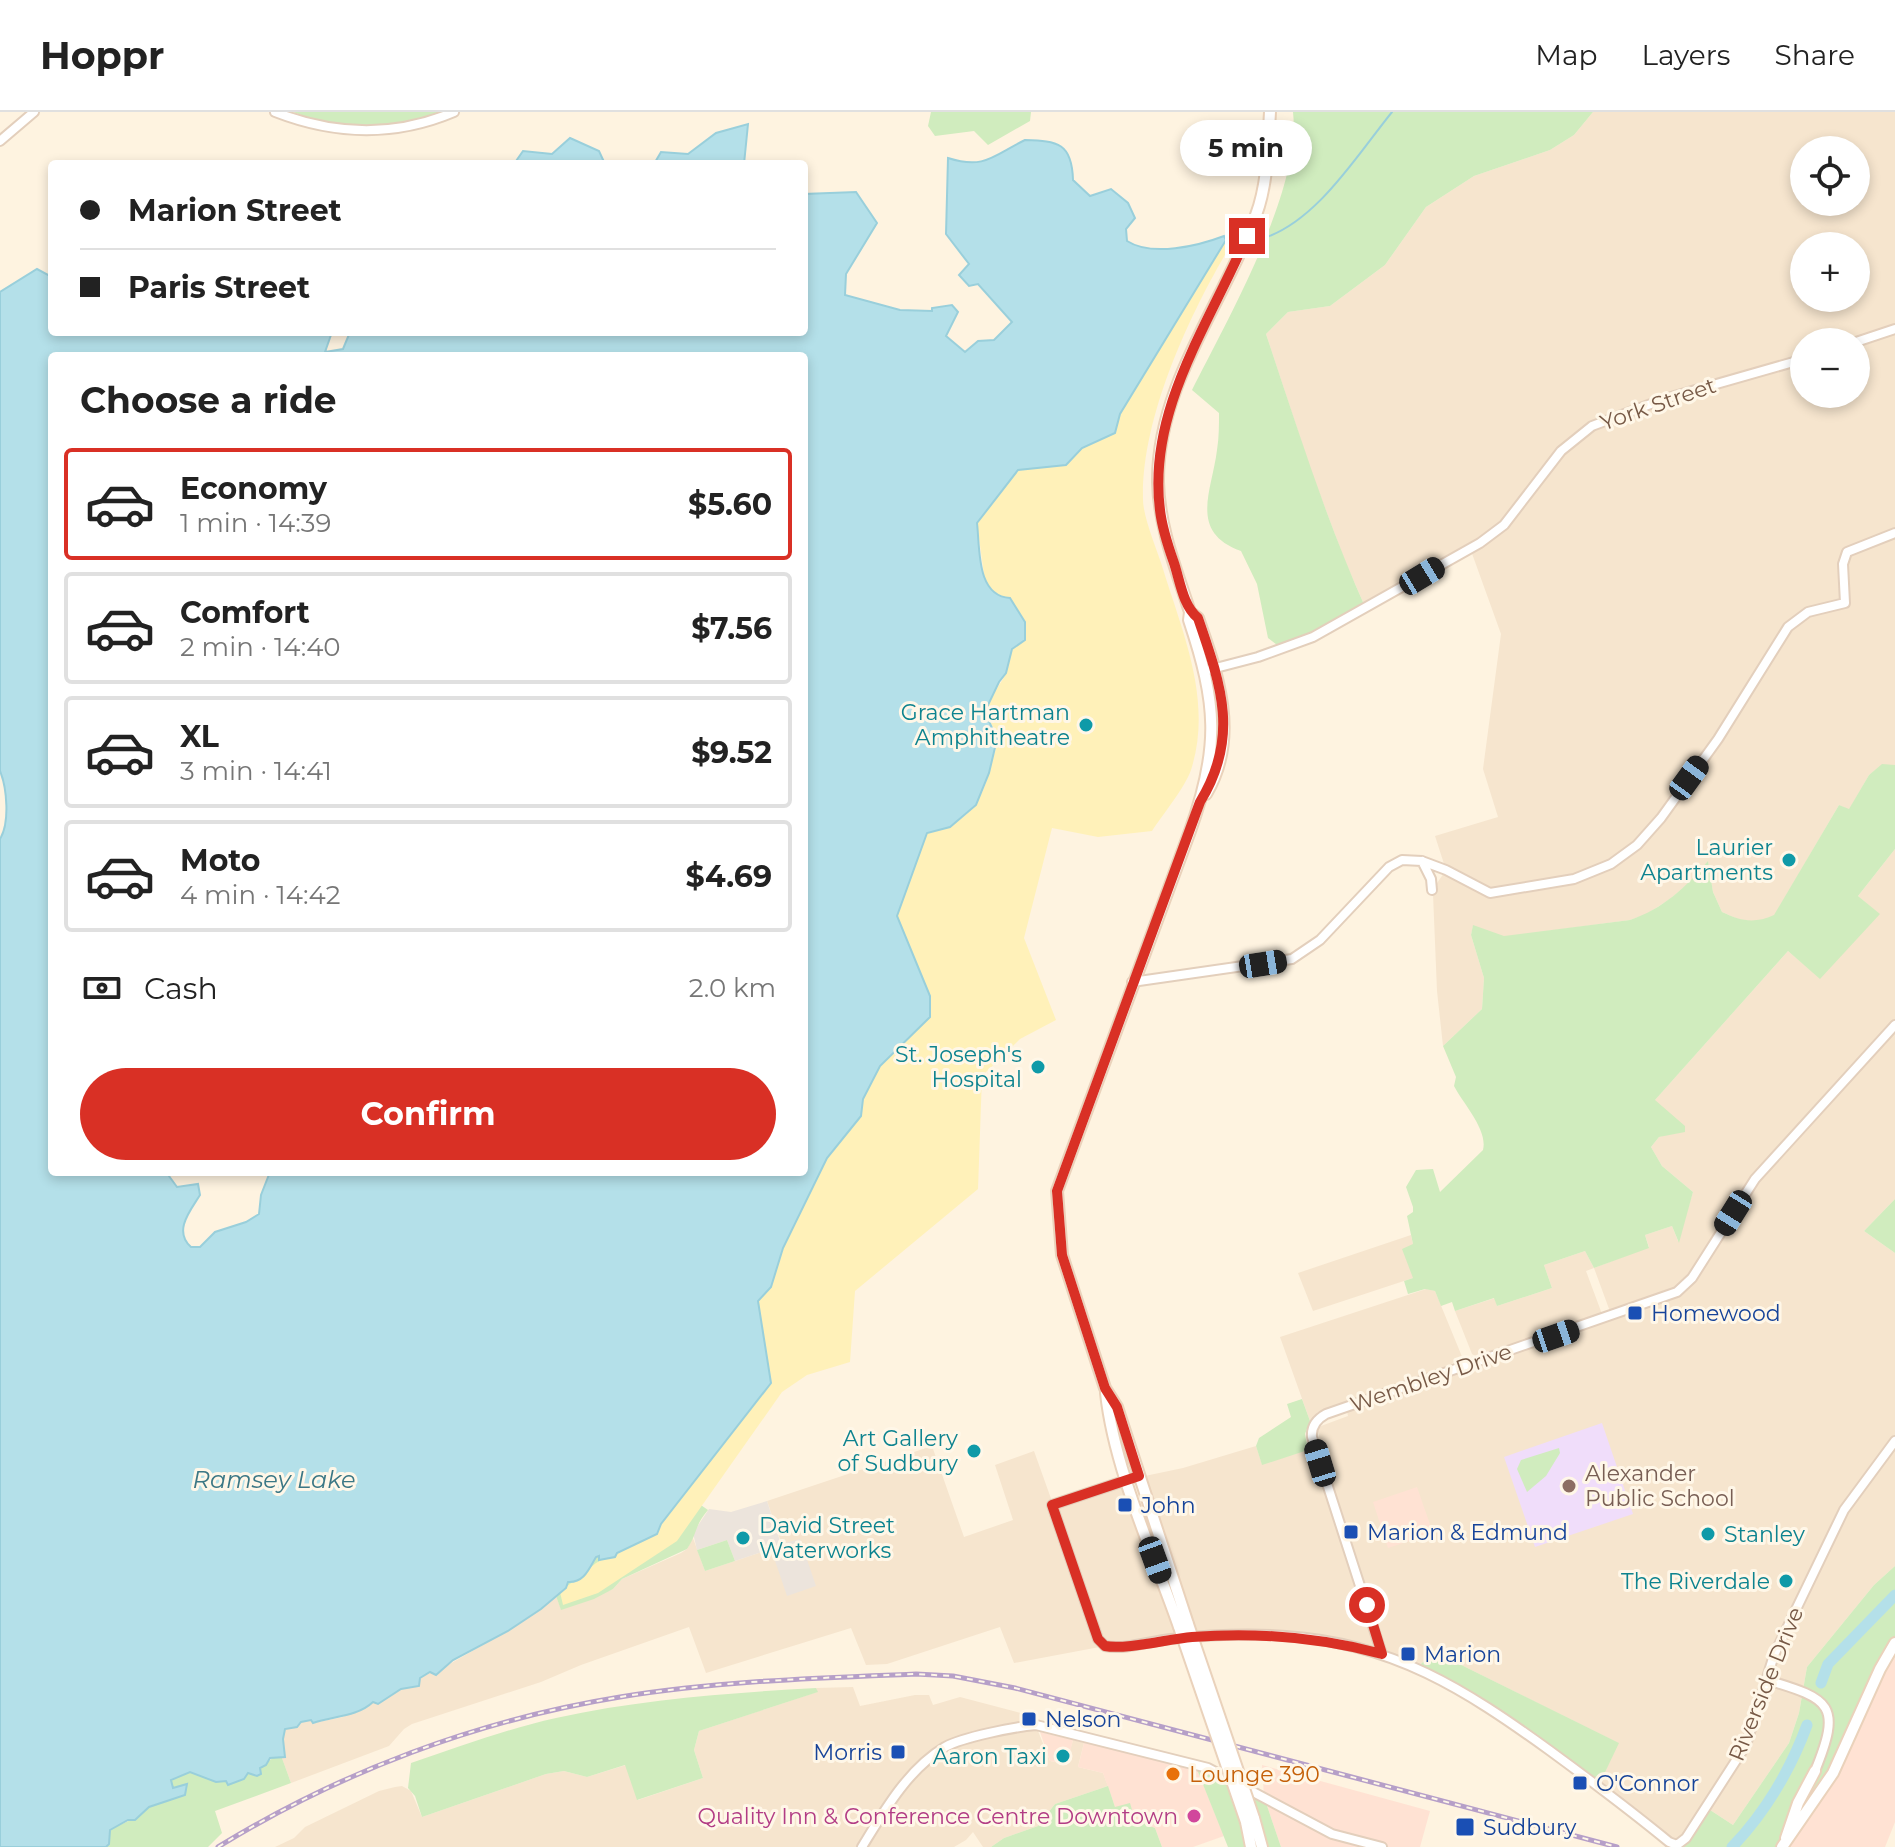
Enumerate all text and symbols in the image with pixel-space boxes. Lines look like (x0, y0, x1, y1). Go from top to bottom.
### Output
text: Hoppr (40, 32, 164, 79)
text: Map (1535, 38, 1598, 72)
text: Layers (1642, 38, 1731, 72)
text: Share (1775, 38, 1855, 72)
callout: 5 min (1181, 120, 1313, 176)
text: 5 min (1208, 132, 1284, 164)
map controls (1790, 136, 1870, 408)
button: locate (1790, 136, 1870, 216)
text: Marion Street (128, 192, 342, 229)
route end (1229, 218, 1265, 254)
button: + (1790, 232, 1870, 312)
text: Paris Street (128, 269, 310, 306)
button: − (1790, 328, 1870, 408)
street label: York Street (1597, 372, 1719, 436)
text: Choose a ride (80, 378, 337, 422)
icon: car (84, 468, 156, 540)
text: Economy (180, 470, 327, 507)
text: $5.60 (688, 486, 772, 523)
text: 1 min · 14:39 (180, 507, 331, 539)
car (1395, 553, 1449, 599)
icon: car (84, 592, 156, 664)
text: Comfort (180, 594, 310, 631)
text: $7.56 (691, 610, 772, 647)
text: 2 min · 14:40 (180, 631, 341, 663)
place label: Grace Hartman Amphitheatre (901, 699, 1070, 751)
icon: car (84, 716, 156, 788)
marker: Grace Hartman Amphitheatre (1077, 716, 1095, 734)
text: XL (180, 718, 219, 755)
text: $9.52 (691, 734, 772, 771)
car (1665, 752, 1713, 804)
text: 3 min · 14:41 (180, 755, 332, 787)
place label: Laurier Apartments (1640, 834, 1773, 886)
icon: car (84, 840, 156, 912)
text: Moto (180, 842, 261, 879)
marker: Laurier Apartments (1780, 851, 1798, 869)
text: $4.69 (686, 858, 772, 895)
text: 4 min · 14:42 (180, 879, 340, 911)
car (1237, 948, 1289, 980)
icon: cash (80, 966, 124, 1010)
text: Cash (144, 970, 218, 1007)
text: 2.0 km (689, 972, 776, 1004)
place label: St. Joseph's Hospital (895, 1041, 1022, 1093)
marker: St. Joseph's Hospital (1029, 1058, 1047, 1076)
button: Confirm (80, 1068, 776, 1160)
car (1710, 1186, 1756, 1240)
place label: Homewood (1651, 1300, 1781, 1327)
marker: Homewood (1626, 1304, 1644, 1322)
car (1529, 1317, 1583, 1355)
street label: Wembley Drive (1347, 1338, 1515, 1418)
place label: Art Gallery of Sudbury (837, 1425, 958, 1477)
car (1302, 1437, 1338, 1489)
marker: Art Gallery of Sudbury (965, 1442, 983, 1460)
place label: Alexander Public School (1585, 1460, 1735, 1512)
water label: Ramsey Lake (193, 1465, 355, 1494)
marker: Alexander Public School (1560, 1477, 1578, 1495)
place label: John (1140, 1492, 1196, 1519)
marker: John (1116, 1496, 1134, 1514)
place label: David Street Waterworks (759, 1512, 895, 1564)
place label: Marion & Edmund (1367, 1519, 1568, 1546)
place label: Stanley (1724, 1521, 1805, 1548)
marker: Marion & Edmund (1342, 1523, 1360, 1541)
marker: Stanley (1699, 1525, 1717, 1543)
marker: David Street Waterworks (734, 1529, 752, 1547)
car (1136, 1533, 1174, 1587)
place label: The Riverdale (1621, 1568, 1770, 1595)
marker: The Riverdale (1777, 1572, 1795, 1590)
route start (1349, 1587, 1385, 1623)
street label: Riverside Drive (1723, 1603, 1809, 1765)
place label: Marion (1424, 1641, 1501, 1668)
marker: Marion (1399, 1645, 1417, 1663)
place label: Nelson (1045, 1706, 1122, 1733)
marker: Nelson (1020, 1710, 1038, 1728)
place label: Morris (813, 1739, 882, 1766)
marker: Morris (889, 1743, 907, 1761)
place label: Aaron Taxi (933, 1743, 1047, 1770)
marker: Aaron Taxi (1054, 1747, 1072, 1765)
place label: Lounge 390 (1189, 1761, 1320, 1788)
marker: Lounge 390 (1164, 1765, 1182, 1783)
place label: O'Connor (1596, 1770, 1699, 1797)
marker: O'Connor (1571, 1774, 1589, 1792)
place label: Quality Inn & Conference Centre Downtown (698, 1803, 1178, 1830)
marker: Quality Inn & Conference Centre Downtown (1185, 1807, 1203, 1825)
place label: Sudbury (1483, 1814, 1577, 1841)
marker: Sudbury (1454, 1816, 1476, 1838)

